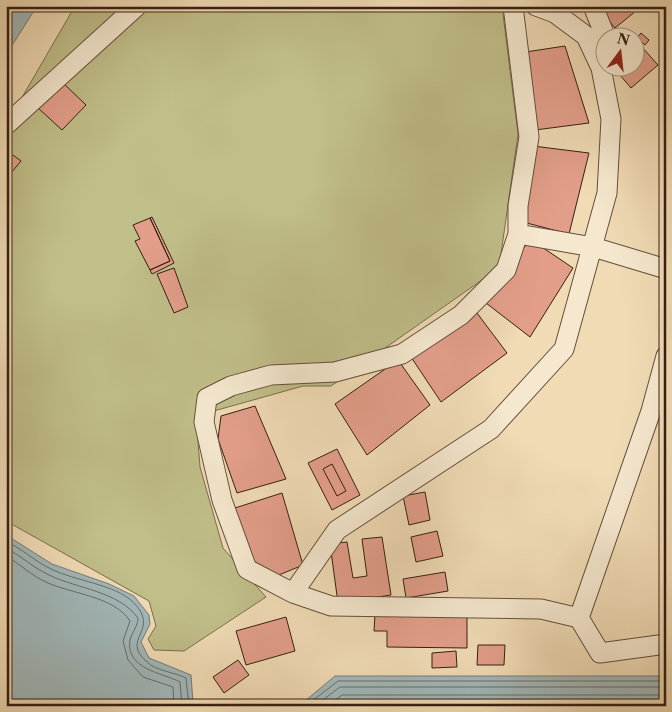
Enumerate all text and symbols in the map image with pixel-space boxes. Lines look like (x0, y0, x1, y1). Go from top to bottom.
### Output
north arrow (594, 28, 644, 78)
text: N (615, 29, 632, 50)

